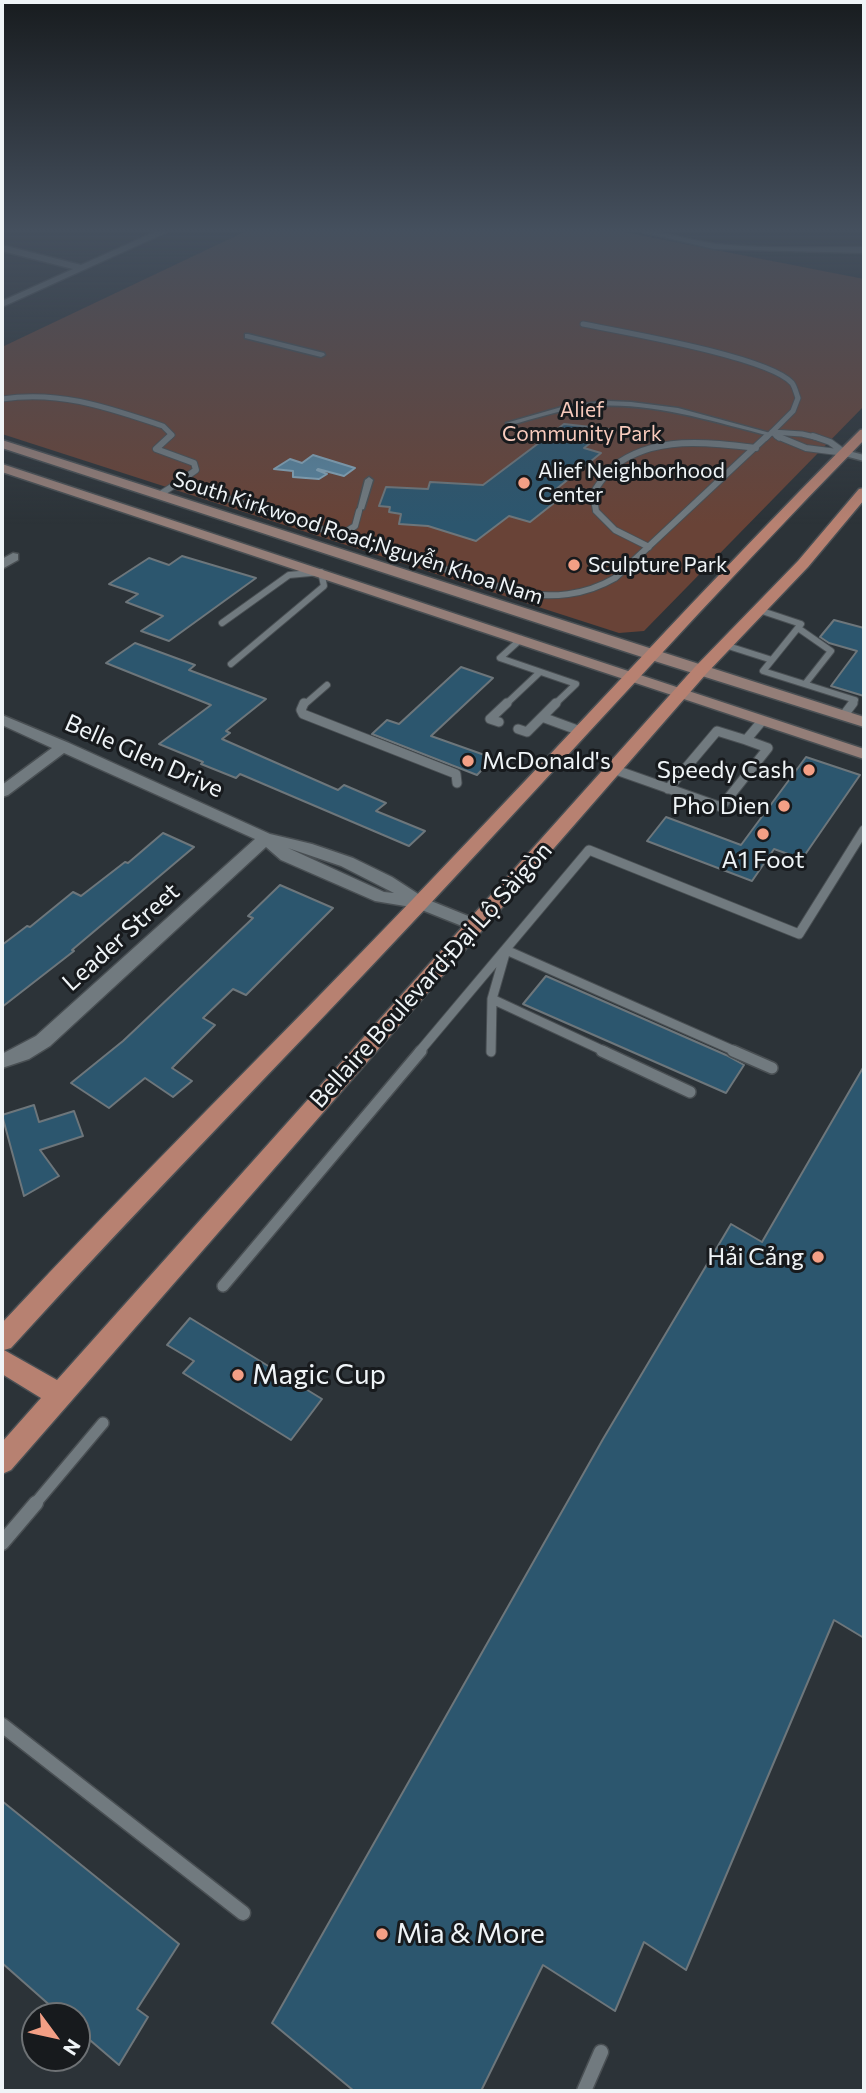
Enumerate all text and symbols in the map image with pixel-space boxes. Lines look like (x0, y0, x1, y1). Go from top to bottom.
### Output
park label: Alief Community Park (502, 397, 662, 447)
place label: Alief Neighborhood Center (538, 458, 725, 508)
street label: South Kirkwood Road;Nguyễn Khoa Nam (170, 466, 546, 610)
marker: Alief Neighborhood Center (516, 475, 532, 491)
place label: Sculpture Park (588, 552, 727, 578)
marker: Sculpture Park (566, 557, 582, 573)
street label: Belle Glen Drive (60, 708, 228, 804)
place label: McDonald's (482, 747, 611, 775)
marker: McDonald's (460, 753, 476, 769)
place label: Speedy Cash (657, 756, 795, 784)
marker: Speedy Cash (801, 762, 817, 778)
place label: Pho Dien (672, 792, 770, 820)
marker: Pho Dien (776, 798, 792, 814)
marker: A1 Foot (755, 826, 771, 842)
street label: Bellaire Boulevard;Đại Lộ Sàigòn (304, 836, 558, 1114)
place label: A1 Foot (721, 846, 805, 874)
street label: Leader Street (57, 877, 185, 997)
place label: Hải Cảng (707, 1243, 804, 1271)
marker: Hải Cảng (810, 1249, 826, 1265)
place label: Magic Cup (252, 1358, 386, 1392)
marker: Magic Cup (230, 1367, 246, 1383)
place label: Mia & More (396, 1917, 545, 1951)
marker: Mia & More (374, 1926, 390, 1942)
north arrow (21, 2002, 91, 2072)
text: N (59, 2035, 86, 2060)

